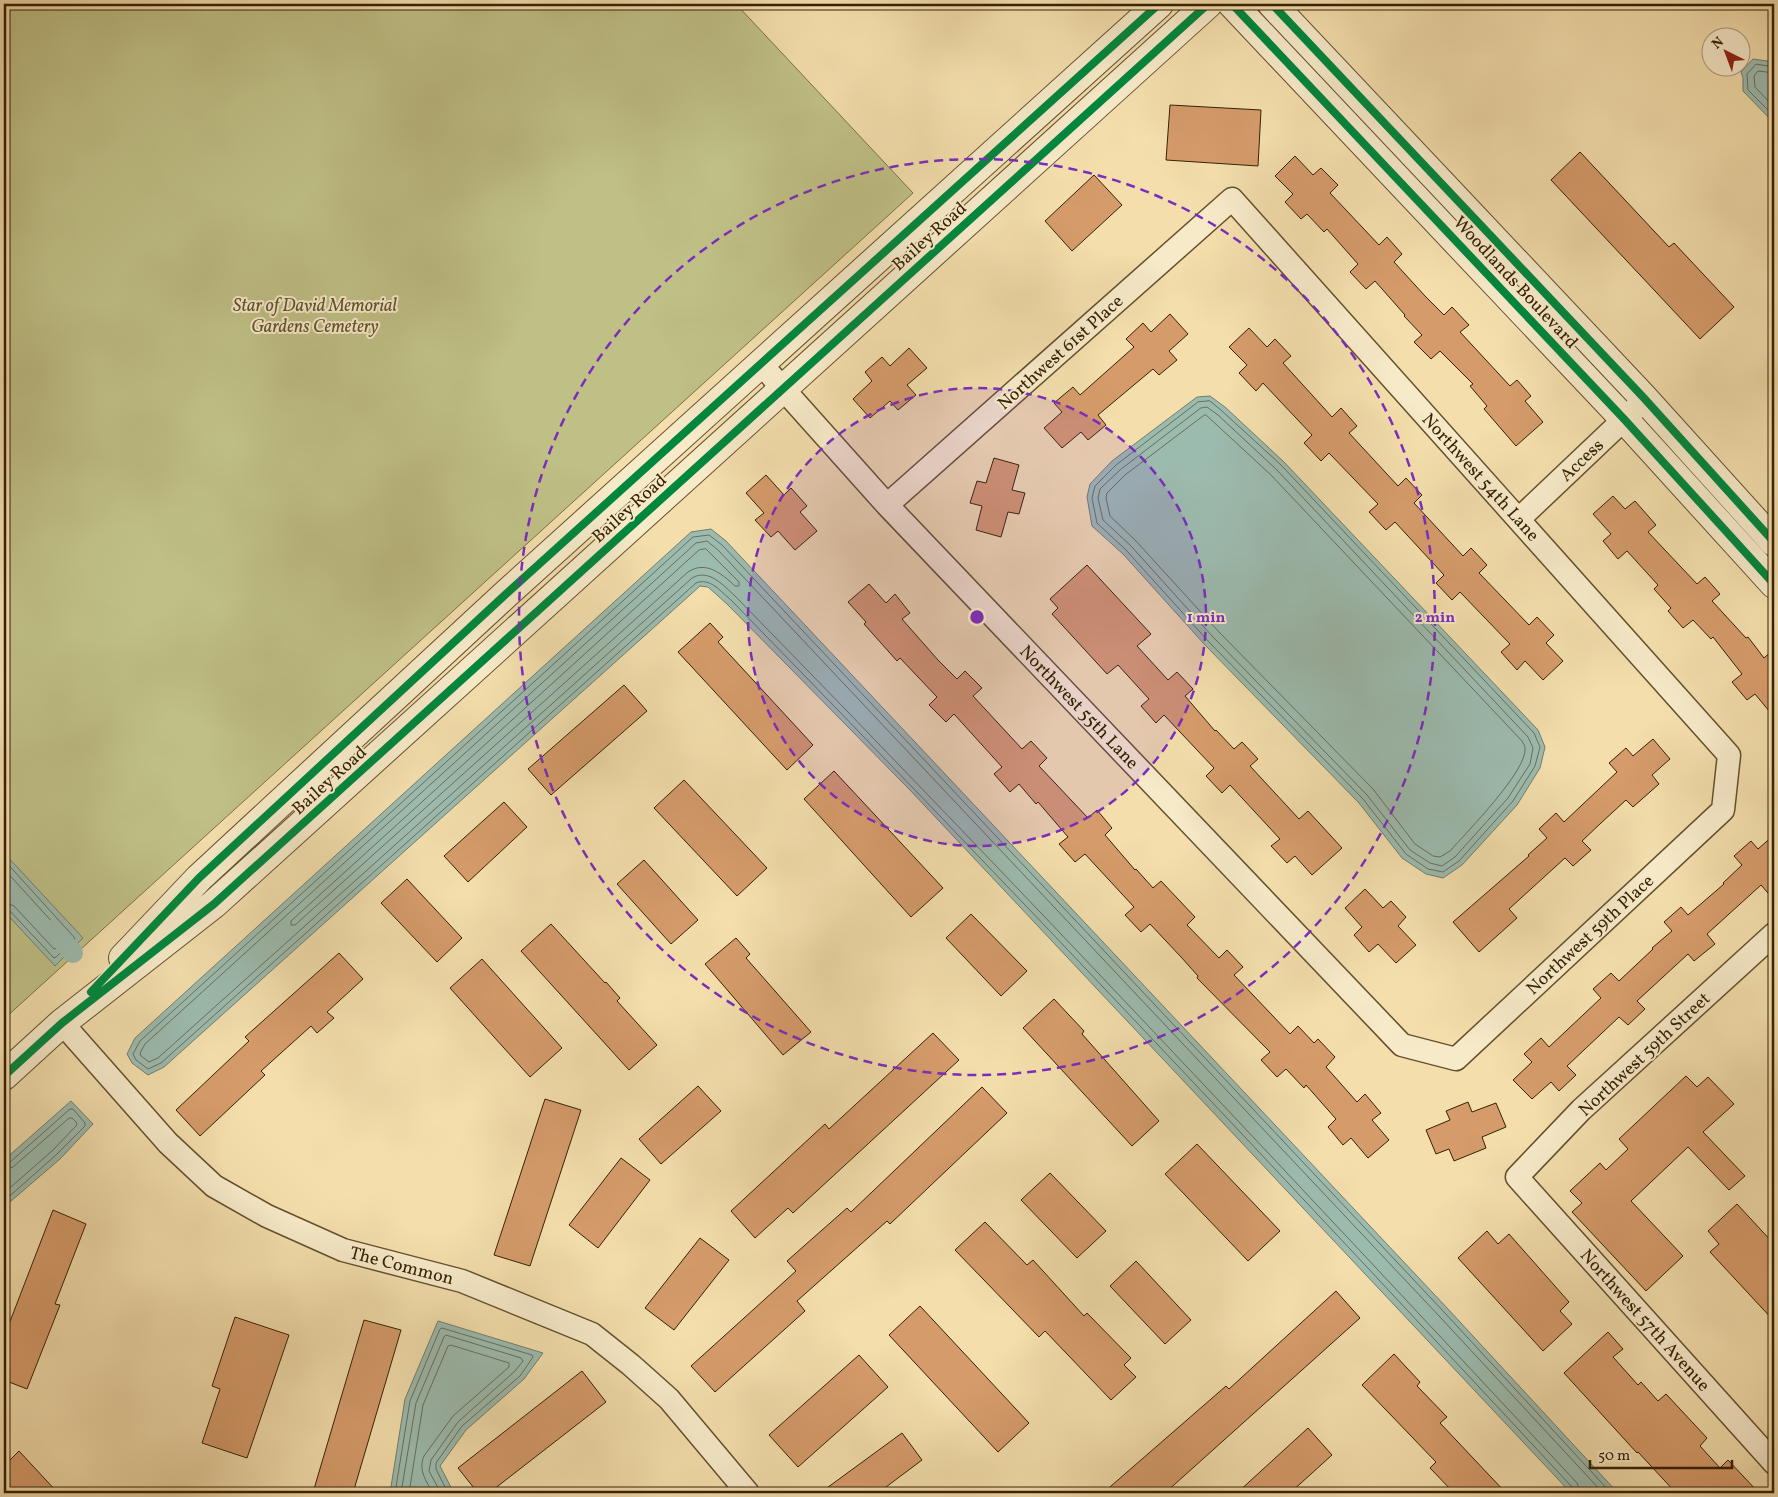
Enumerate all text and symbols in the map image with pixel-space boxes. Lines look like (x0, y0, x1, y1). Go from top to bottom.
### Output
north arrow (1700, 28, 1750, 78)
text: N (1708, 33, 1728, 54)
street label: Bailey Road (887, 197, 973, 277)
street label: Woodlands Boulevard (1447, 211, 1583, 355)
street label: Northwest 61st Place (993, 290, 1129, 417)
park label: Star of David Memorial Gardens Cemetery (233, 294, 398, 340)
street label: Northwest 54th Lane (1415, 408, 1544, 548)
street label: Access (1555, 434, 1610, 488)
street label: Bailey Road (587, 469, 673, 549)
centre of rings (968, 608, 986, 626)
text: 1 min (1187, 608, 1225, 629)
text: 2 min (1415, 608, 1455, 629)
street label: Northwest 55th Lane (1013, 640, 1144, 776)
street label: Bailey Road (287, 741, 373, 821)
street label: Northwest 59th Place (1521, 869, 1660, 1001)
street label: Northwest 59th Street (1574, 987, 1717, 1123)
street label: The Common (347, 1241, 456, 1292)
street label: Northwest 57th Avenue (1574, 1244, 1715, 1398)
scale bar (1590, 1437, 1733, 1469)
text: 50 m (1598, 1446, 1630, 1467)

